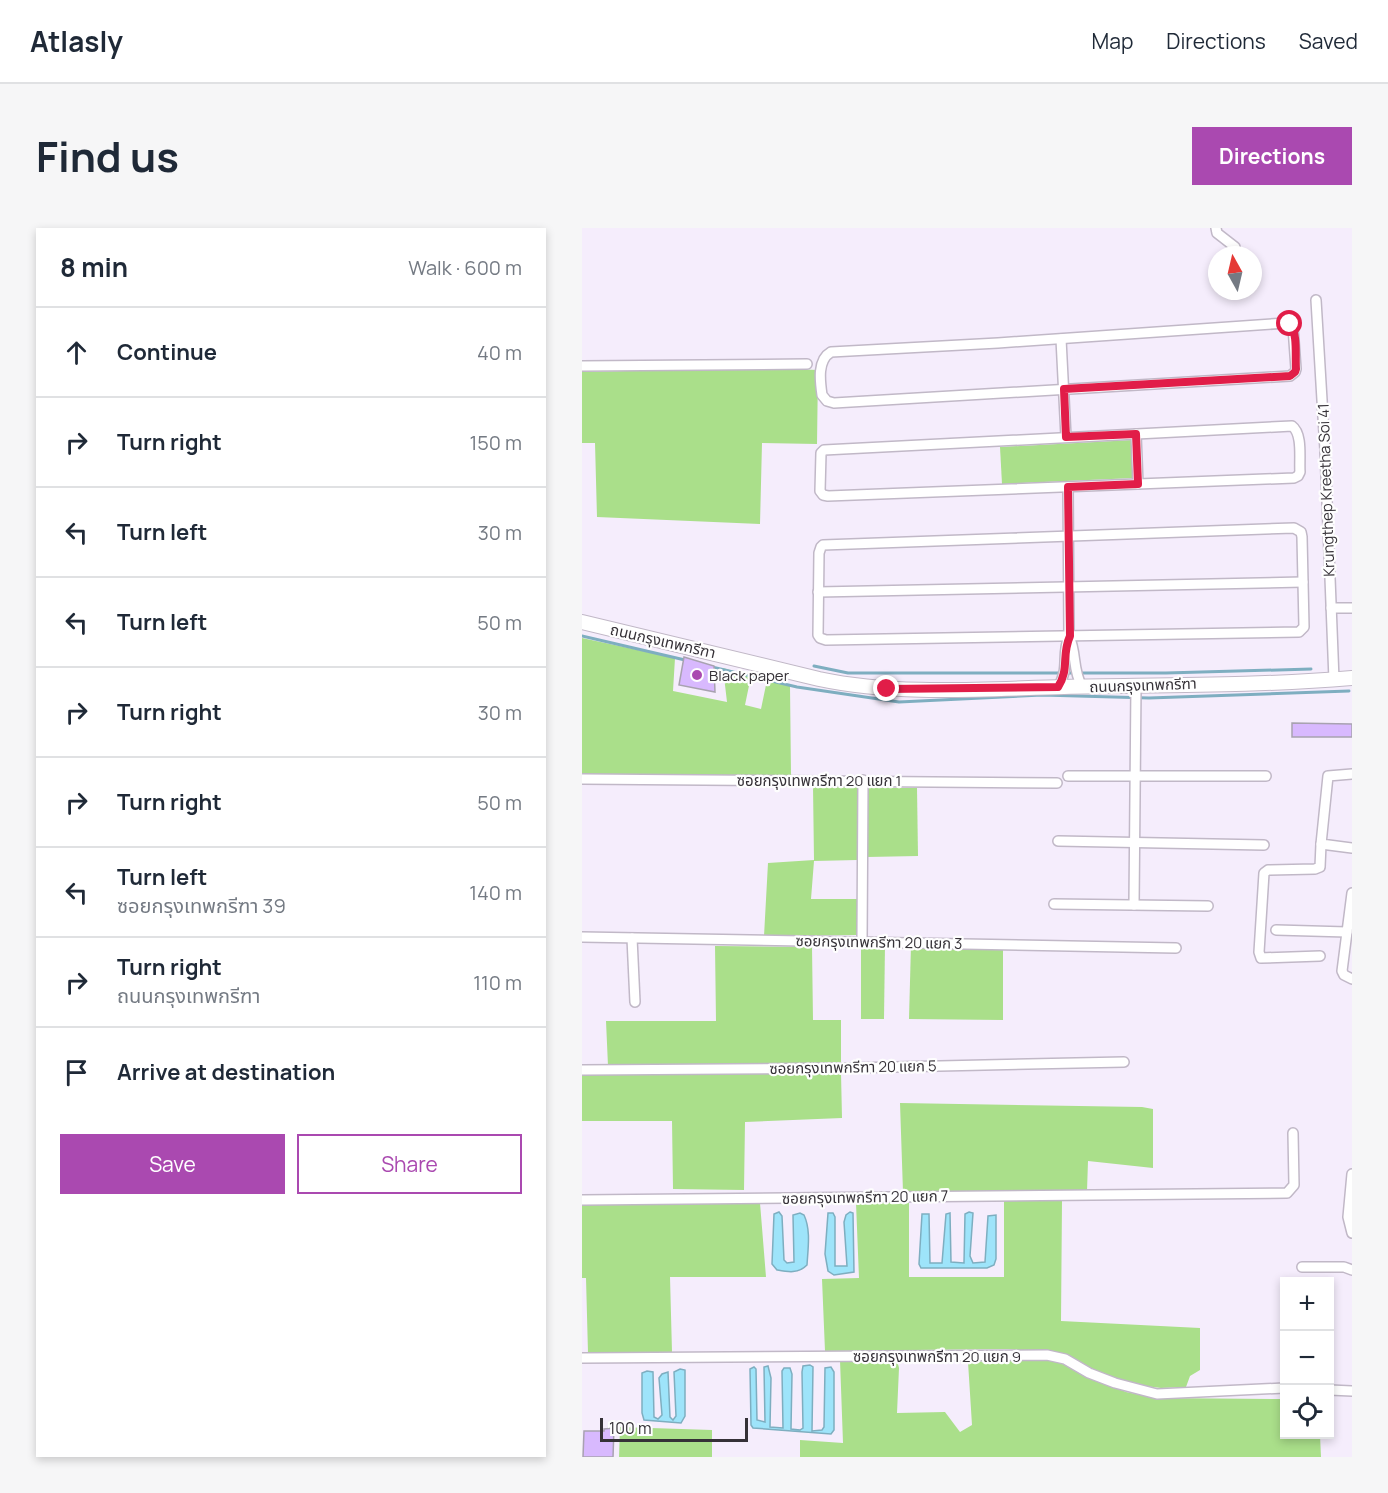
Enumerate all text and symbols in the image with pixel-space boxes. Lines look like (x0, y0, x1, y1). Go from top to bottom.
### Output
text: Atlasly (30, 22, 123, 60)
text: Map (1092, 27, 1133, 55)
text: Directions (1166, 27, 1266, 55)
text: Saved (1299, 27, 1358, 55)
text: Find us (36, 127, 179, 185)
button: Directions (1192, 127, 1352, 185)
north arrow (1208, 246, 1262, 300)
text: 8 min (60, 249, 128, 285)
text: Walk · 600 m (408, 254, 522, 281)
route start (1276, 310, 1302, 336)
icon: ahead (60, 336, 93, 369)
text: Continue (117, 337, 217, 367)
text: 40 m (477, 339, 522, 366)
street label: Krungthep Kreetha Soi 41 (1312, 403, 1340, 577)
icon: right (60, 426, 93, 459)
text: Turn right (117, 427, 222, 457)
text: 150 m (469, 429, 522, 456)
icon: left (60, 516, 93, 549)
text: Turn left (117, 517, 207, 547)
text: 30 m (478, 519, 522, 546)
icon: left (60, 606, 93, 639)
text: Turn left (117, 607, 207, 637)
text: 50 m (477, 609, 522, 636)
street label: ถนนกรุงเทพกรีฑา (608, 619, 718, 663)
place label: Black paper (709, 665, 790, 686)
marker: Black paper (690, 668, 704, 682)
street label: ถนนกรุงเทพกรีฑา (1089, 673, 1197, 697)
route end (873, 675, 899, 701)
icon: right (60, 696, 93, 729)
text: Turn right (117, 697, 222, 727)
text: 30 m (478, 699, 522, 726)
street label: ซอยกรุงเทพกรีฑา 20 แยก 1 (737, 770, 901, 791)
icon: right (60, 786, 93, 819)
text: Turn right (117, 787, 222, 817)
text: 50 m (477, 789, 522, 816)
text: Turn left (117, 862, 207, 892)
icon: left (60, 876, 93, 909)
text: 140 m (469, 879, 522, 906)
text: ซอยกรุงเทพกรีฑา 39 (117, 892, 286, 919)
street label: ซอยกรุงเทพกรีฑา 20 แยก 3 (795, 930, 963, 954)
text: Turn right (117, 952, 222, 982)
icon: right (60, 966, 93, 999)
text: 110 m (473, 969, 522, 996)
text: ถนนกรุงเทพกรีฑา (117, 982, 260, 1009)
street label: ซอยกรุงเทพกรีฑา 20 แยก 5 (769, 1055, 937, 1079)
icon: arrive (60, 1056, 93, 1089)
text: Arrive at destination (117, 1057, 335, 1087)
button: Save (60, 1134, 285, 1194)
button: Share (297, 1134, 522, 1194)
street label: ซอยกรุงเทพกรีฑา 20 แยก 7 (782, 1185, 948, 1209)
map controls (1280, 1277, 1334, 1439)
button: + (1280, 1277, 1334, 1331)
button: − (1280, 1331, 1334, 1385)
street label: ซอยกรุงเทพกรีฑา 20 แยก 9 (853, 1346, 1021, 1367)
button: locate (1280, 1385, 1334, 1439)
scale bar (600, 1415, 748, 1442)
text: 100 m (609, 1417, 652, 1439)

